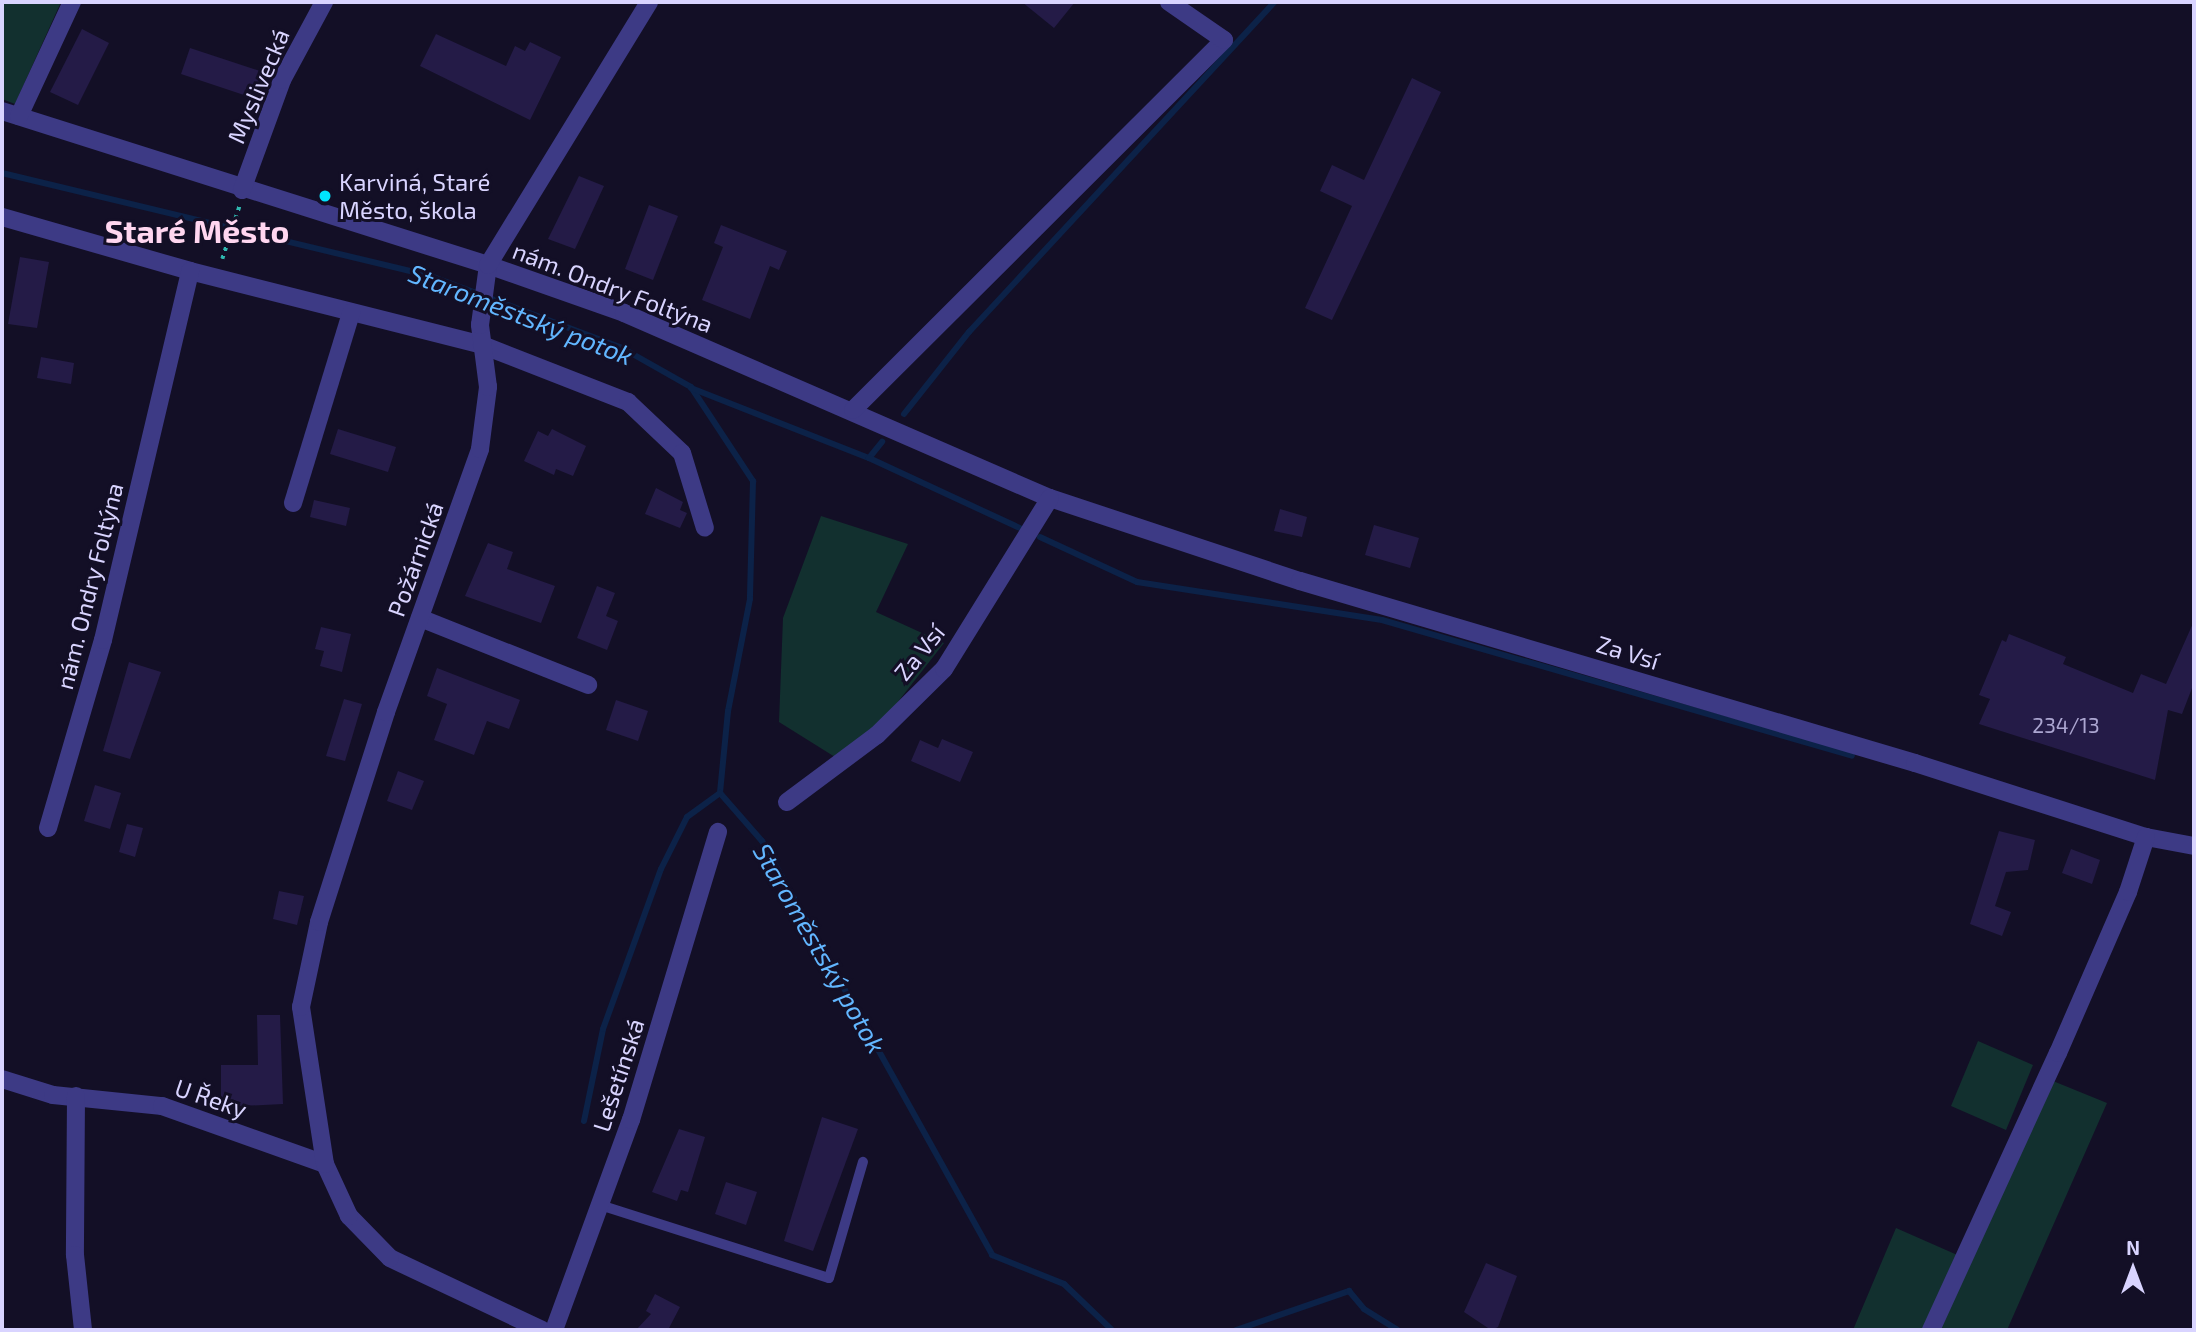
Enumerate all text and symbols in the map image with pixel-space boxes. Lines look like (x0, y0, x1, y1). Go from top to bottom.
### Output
street label: Myslivecká (221, 24, 295, 148)
place label: Karviná, Staré Město, škola (339, 168, 490, 224)
marker: Karviná, Staré Město, škola (317, 188, 333, 204)
district label: Staré Město (105, 211, 289, 249)
street label: nám. Ondry Foltýna (509, 235, 717, 339)
water label: Staroměstský potok (405, 257, 637, 371)
street label: nám. Ondry Foltýna (49, 479, 129, 693)
street label: Požárnická (381, 498, 449, 620)
street label: Za Vsí (888, 618, 950, 686)
street label: Za Vsí (1593, 629, 1663, 675)
house number: 234/13 (2032, 712, 2100, 738)
water label: Staroměstský potok (747, 837, 893, 1059)
street label: Lešetínská (586, 1015, 650, 1135)
street label: U Řeky (171, 1072, 251, 1124)
north arrow (2098, 1234, 2168, 1304)
text: N (2126, 1236, 2140, 1259)

